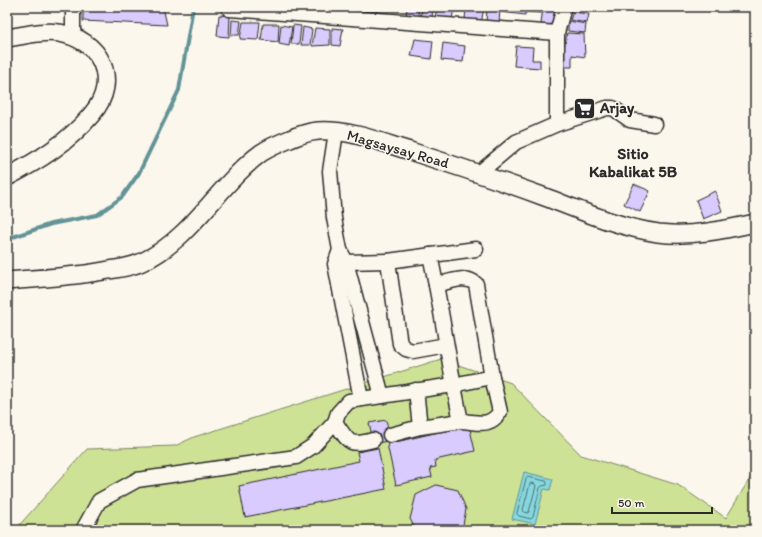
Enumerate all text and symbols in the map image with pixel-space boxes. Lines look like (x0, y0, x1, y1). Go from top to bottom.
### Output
supermarket icon: Arjay (572, 95, 598, 121)
place label: Arjay (599, 99, 635, 118)
street label: Magsaysay Road (345, 126, 451, 172)
district label: Sitio Kabalikat 5B (589, 144, 678, 181)
scale bar (612, 489, 712, 515)
text: 50 m (618, 496, 644, 510)

